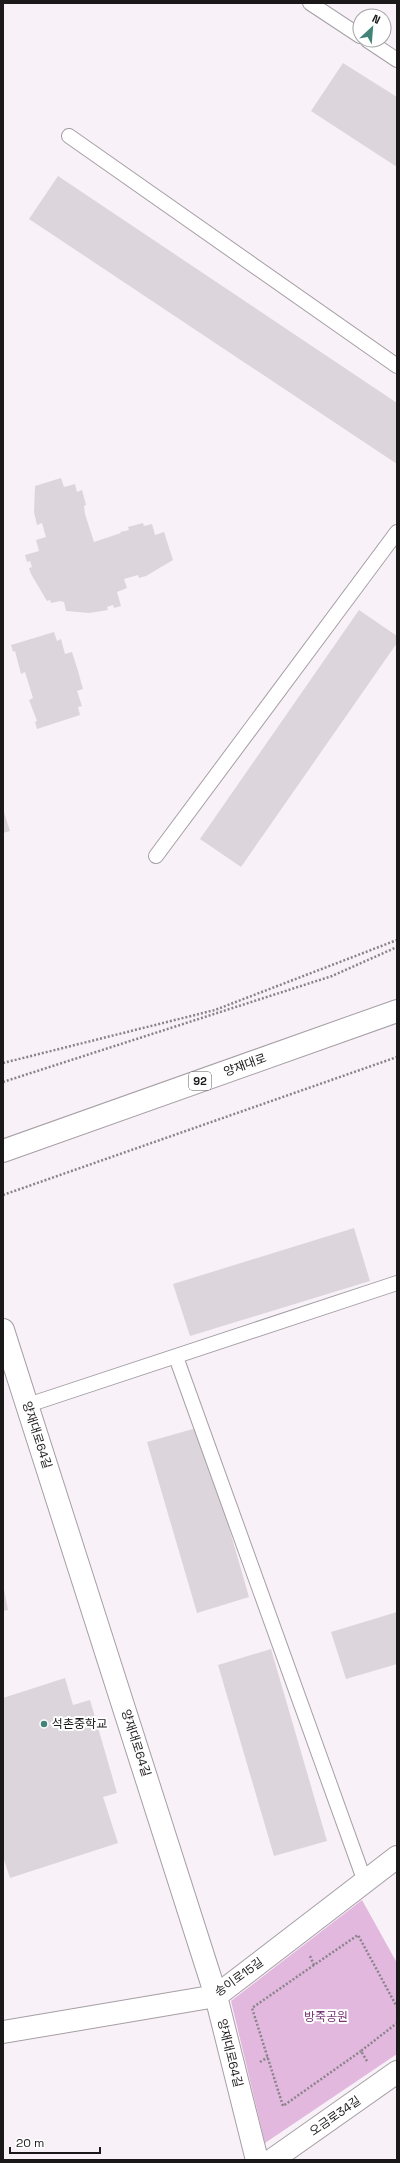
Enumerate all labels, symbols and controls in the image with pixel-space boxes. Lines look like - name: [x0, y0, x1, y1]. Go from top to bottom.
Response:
- north arrow: [352, 8, 392, 48]
- text: N: [370, 11, 383, 27]
- street label: 양재대로: [222, 1050, 268, 1080]
- road number: 92: [189, 1072, 211, 1090]
- street label: 양재대로64길: [19, 1399, 55, 1471]
- street label: 양재대로64길: [118, 1707, 154, 1779]
- place label: 석촌중학교: [52, 1716, 107, 1732]
- marker: 석촌중학교: [39, 1719, 49, 1729]
- street label: 송이로15길: [211, 1954, 267, 2000]
- park label: 방죽공원: [304, 2009, 348, 2025]
- street label: 양재대로64길: [214, 2017, 246, 2089]
- street label: 오금로34길: [306, 2093, 364, 2139]
- scale bar: [10, 2129, 100, 2155]
- text: 20 m: [16, 2135, 44, 2151]

